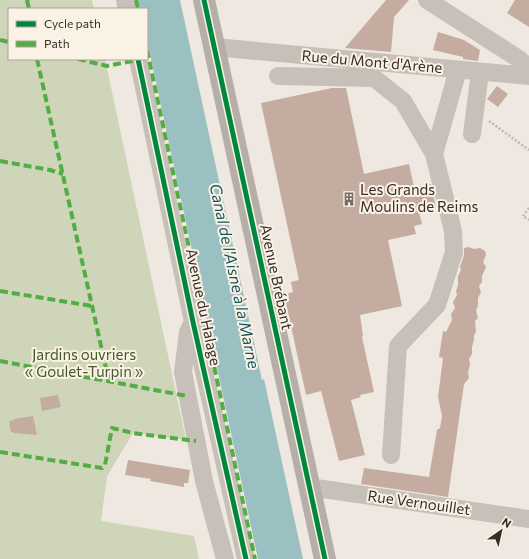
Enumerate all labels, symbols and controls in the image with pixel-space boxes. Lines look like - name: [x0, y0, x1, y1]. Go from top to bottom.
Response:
- legend: [8, 8, 148, 60]
- text: Cycle path: [44, 16, 101, 30]
- text: Path: [44, 36, 70, 50]
- street label: Rue du Mont d'Arène: [301, 46, 443, 76]
- place label: Les Grands Moulins de Reims: [360, 180, 478, 215]
- water label: Canal de l'Aisne à la Marne: [207, 182, 265, 371]
- building icon: Les Grands Moulins de Reims: [341, 191, 357, 207]
- street label: Avenue Brébant: [257, 222, 297, 331]
- street label: Avenue du Halage: [183, 247, 225, 367]
- park label: Jardins ouvriers « Goulet-Turpin »: [25, 345, 144, 380]
- street label: Rue Vernouillet: [367, 486, 472, 518]
- north arrow: [481, 511, 521, 551]
- text: N: [500, 515, 514, 530]

